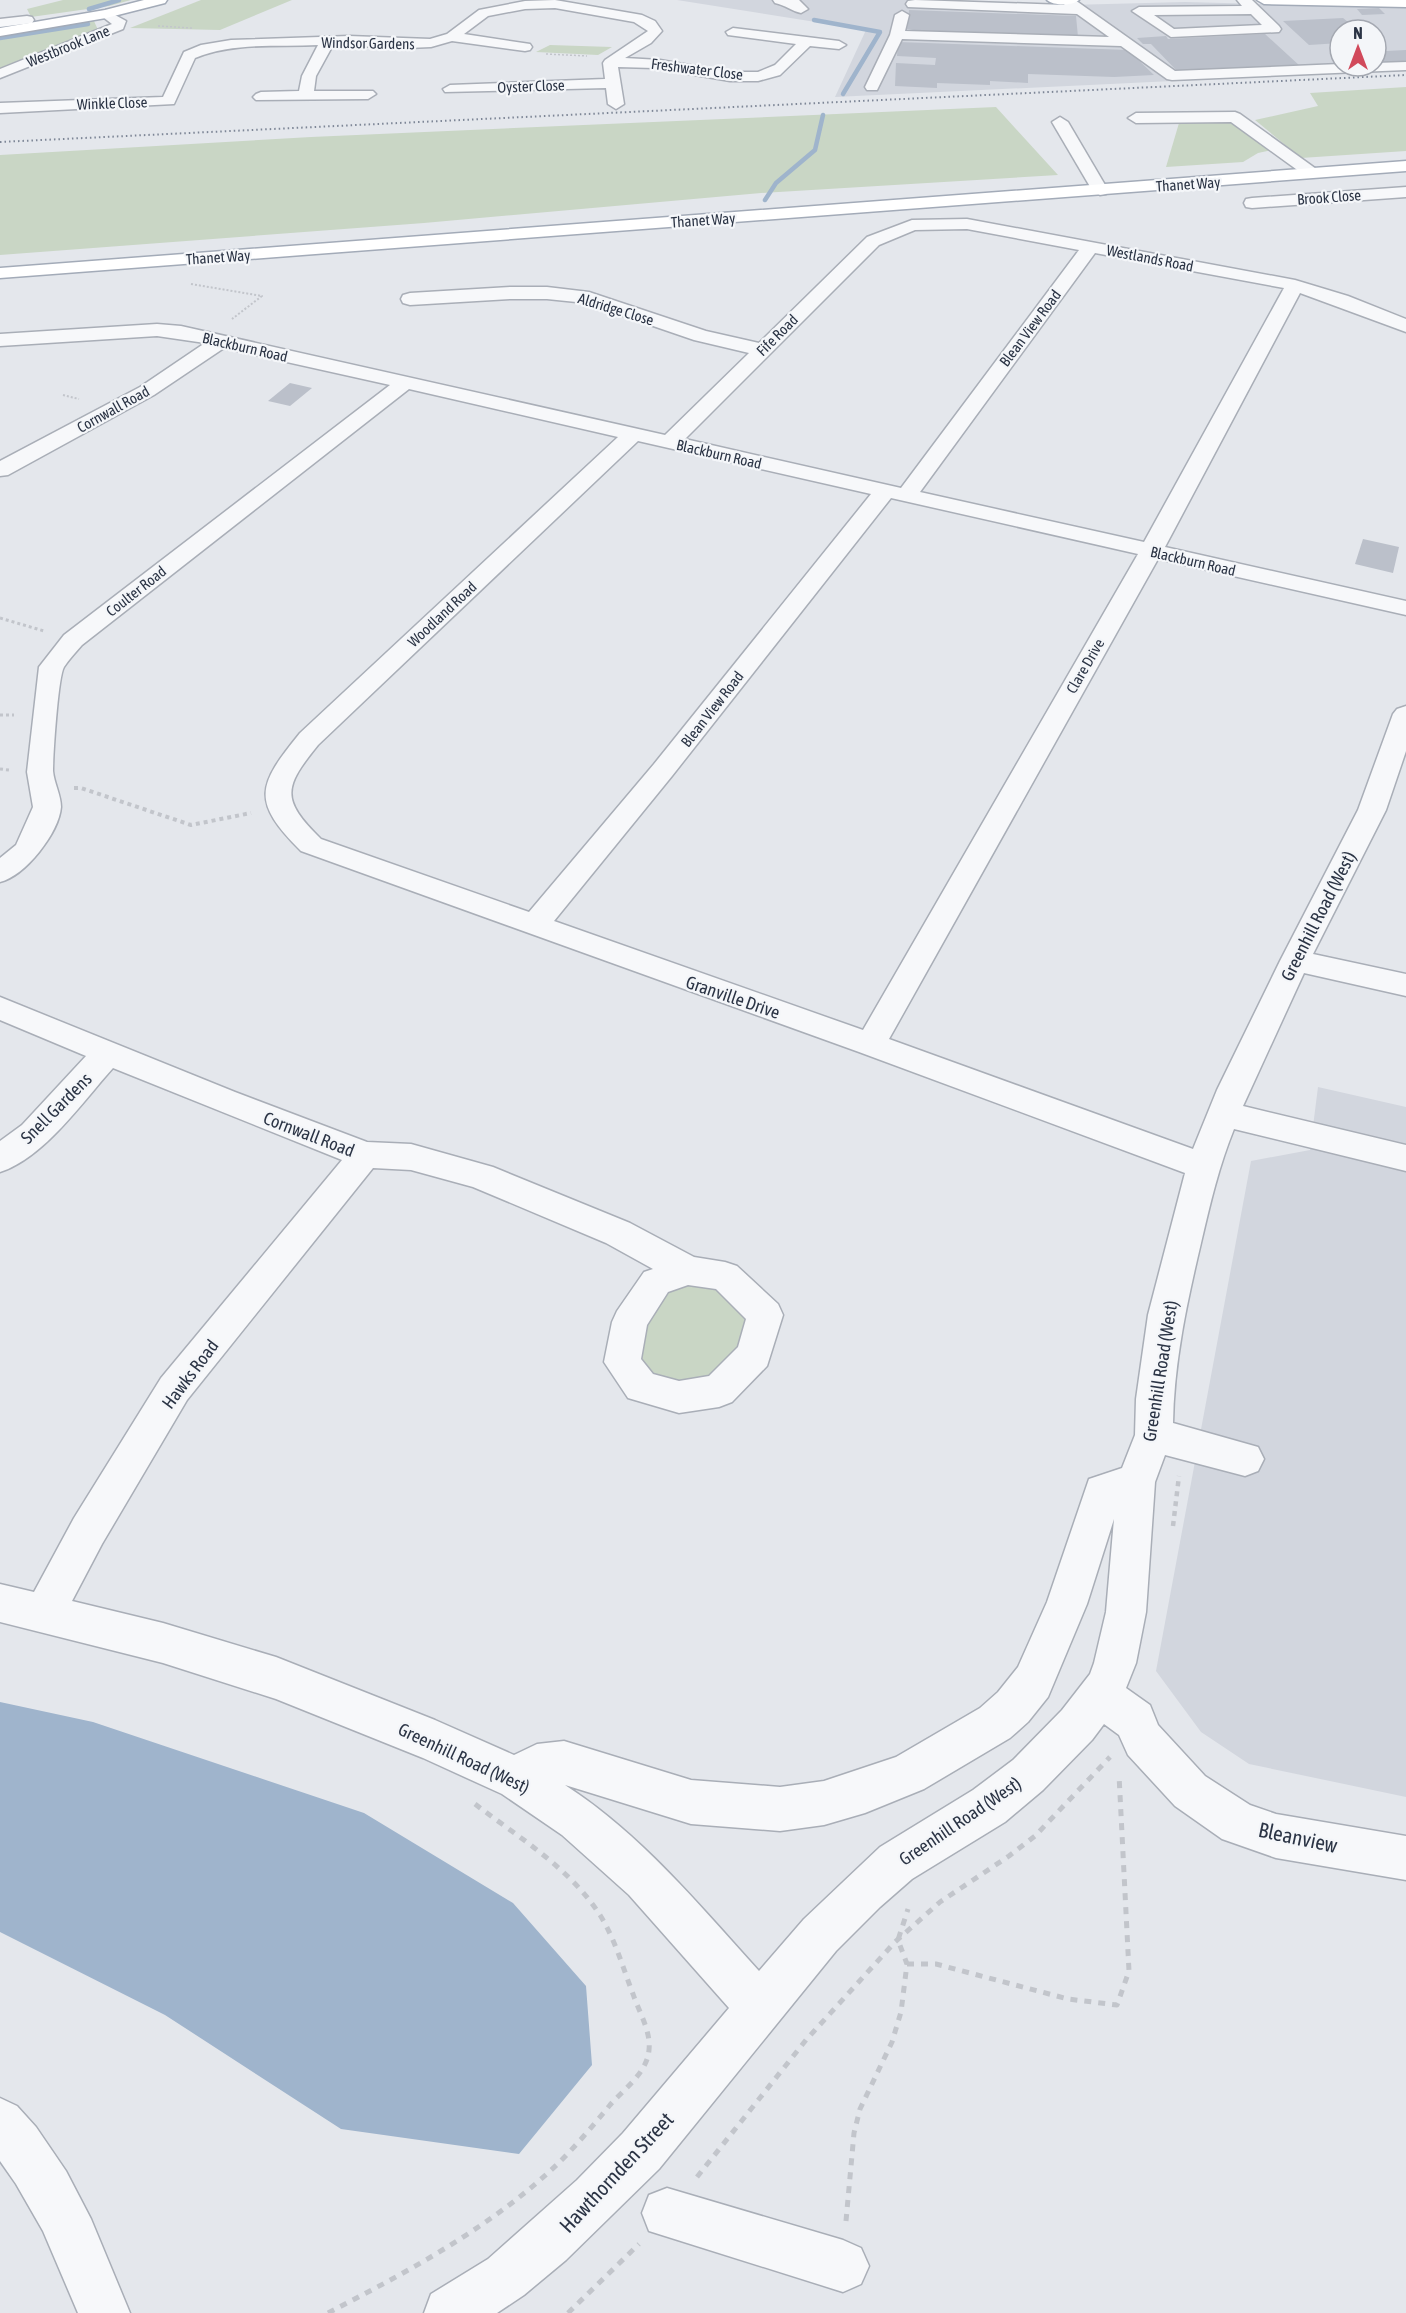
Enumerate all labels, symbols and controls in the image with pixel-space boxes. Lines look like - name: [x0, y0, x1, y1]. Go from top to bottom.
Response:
- north arrow: [1328, 18, 1388, 78]
- street label: Westbrook Lane: [24, 22, 112, 70]
- text: N: [1353, 24, 1363, 42]
- street label: Windsor Gardens: [321, 34, 415, 52]
- street label: Freshwater Close: [650, 55, 744, 83]
- street label: Oyster Close: [497, 76, 565, 96]
- street label: Winkle Close: [76, 93, 148, 113]
- street label: Thanet Way: [1155, 173, 1221, 195]
- street label: Brook Close: [1296, 186, 1362, 208]
- street label: Thanet Way: [670, 209, 736, 231]
- street label: Westlands Road: [1105, 241, 1195, 275]
- street label: Thanet Way: [185, 246, 251, 268]
- street label: Blean View Road: [996, 286, 1064, 370]
- street label: Aldridge Close: [576, 289, 656, 329]
- street label: Fife Road: [753, 311, 801, 359]
- street label: Blackburn Road: [201, 329, 289, 365]
- street label: Cornwall Road: [74, 382, 152, 436]
- street label: Blackburn Road: [675, 436, 763, 472]
- street label: Blackburn Road: [1149, 543, 1237, 579]
- street label: Coulter Road: [103, 562, 169, 620]
- street label: Woodland Road: [404, 578, 480, 650]
- street label: Clare Drive: [1063, 636, 1107, 696]
- street label: Blean View Road: [677, 668, 747, 750]
- street label: Greenhill Road (West): [1276, 848, 1360, 984]
- street label: Granville Drive: [683, 971, 783, 1023]
- street label: Snell Gardens: [16, 1068, 96, 1148]
- street label: Cornwall Road: [260, 1107, 358, 1161]
- street label: Greenhill Road (West): [1138, 1299, 1182, 1443]
- street label: Hawks Road: [157, 1335, 223, 1413]
- street label: Greenhill Road (West): [395, 1718, 533, 1798]
- street label: Greenhill Road (West): [895, 1772, 1025, 1870]
- street label: Bleanview: [1256, 1817, 1340, 1857]
- street label: Hawthornden Street: [554, 2107, 678, 2237]

